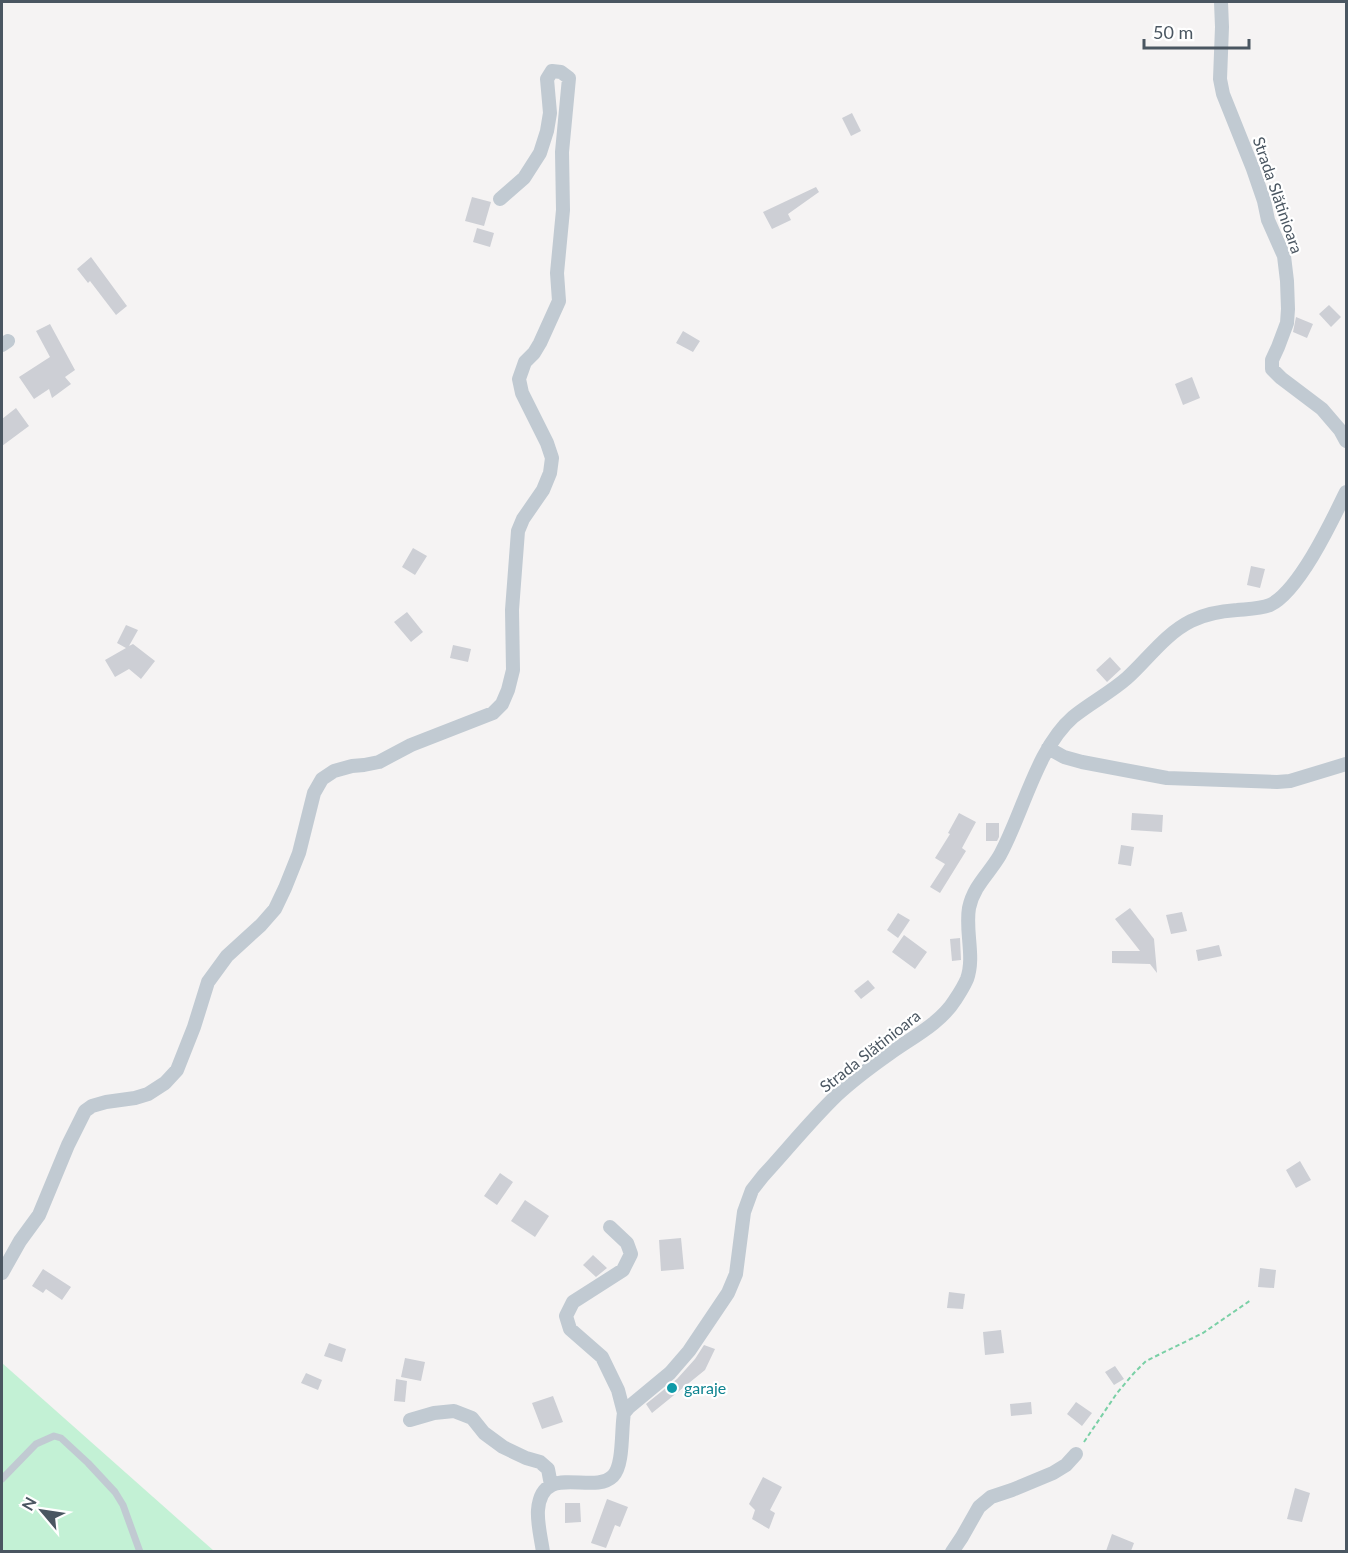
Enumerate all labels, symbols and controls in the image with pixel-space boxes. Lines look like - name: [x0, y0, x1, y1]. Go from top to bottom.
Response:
- scale bar: [1144, 12, 1249, 50]
- text: 50 m: [1153, 21, 1193, 43]
- street label: Strada Slătinioara: [1250, 134, 1307, 256]
- street label: Strada Slătinioara: [816, 1006, 924, 1096]
- place label: garaje: [684, 1378, 726, 1397]
- marker: garaje: [665, 1381, 679, 1395]
- north arrow: [12, 1481, 72, 1541]
- text: N: [17, 1493, 40, 1513]

